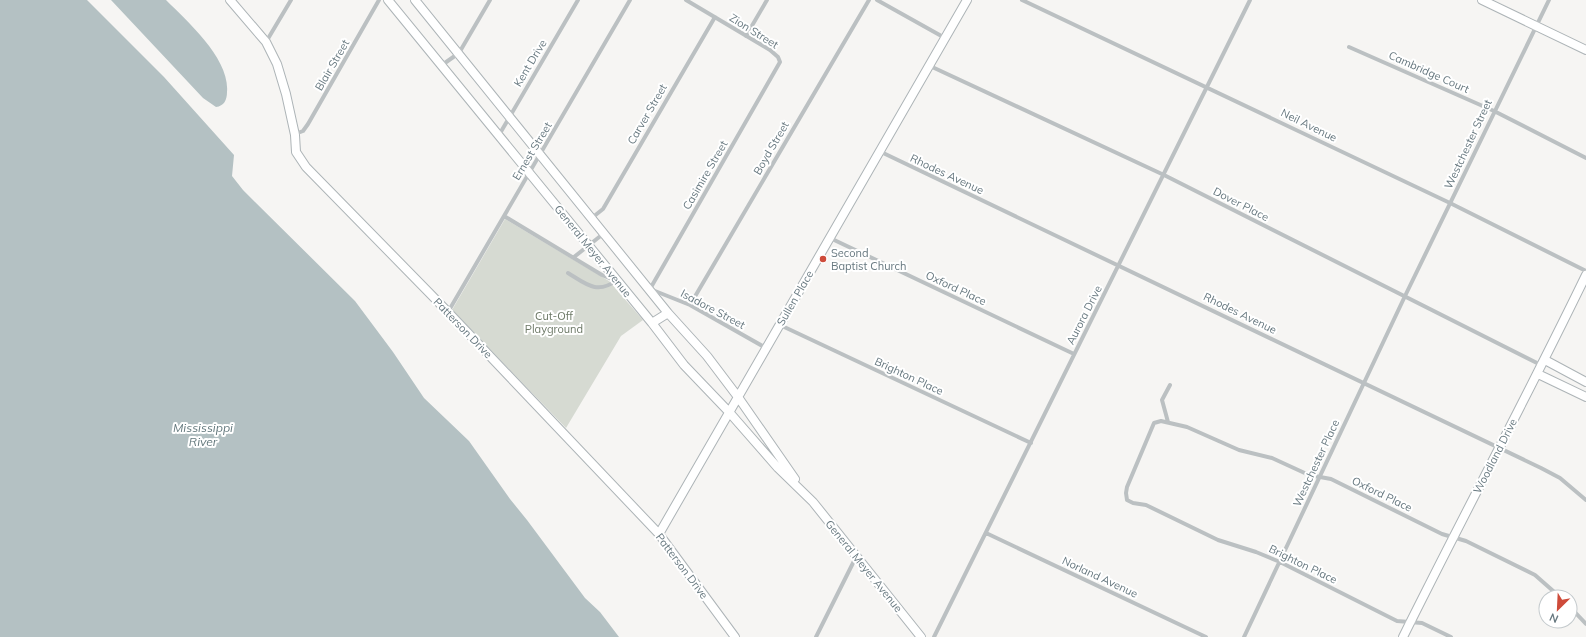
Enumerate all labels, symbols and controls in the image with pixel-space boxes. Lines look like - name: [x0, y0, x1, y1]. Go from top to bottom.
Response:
- street label: Zion Street: [727, 10, 781, 52]
- street label: Blair Street: [312, 37, 352, 93]
- street label: Kent Drive: [510, 37, 550, 89]
- street label: Cambridge Court: [1386, 48, 1472, 96]
- street label: Carver Street: [624, 81, 670, 147]
- street label: Westchester Street: [1441, 97, 1495, 191]
- street label: Neil Avenue: [1279, 105, 1339, 145]
- street label: Ernest Street: [509, 119, 555, 183]
- street label: Boyd Street: [750, 119, 792, 177]
- street label: Casimire Street: [680, 138, 731, 212]
- street label: Rhodes Avenue: [908, 151, 986, 197]
- street label: Dover Place: [1211, 184, 1271, 224]
- street label: General Meyer Avenue: [551, 202, 635, 300]
- place label: Second Baptist Church: [831, 246, 906, 273]
- marker: Second Baptist Church: [818, 254, 828, 264]
- street label: Sullen Place: [774, 268, 816, 328]
- street label: Oxford Place: [923, 268, 989, 308]
- street label: Aurora Drive: [1063, 283, 1105, 347]
- street label: Isadore Street: [678, 286, 748, 332]
- street label: Rhodes Avenue: [1201, 289, 1279, 337]
- street label: Patterson Drive: [431, 295, 495, 361]
- park label: Cut-Off Playground: [525, 309, 583, 336]
- street label: Brighton Place: [872, 354, 946, 398]
- street label: Woodland Drive: [1470, 416, 1520, 496]
- street label: Westchester Place: [1290, 417, 1342, 509]
- water label: Mississippi River: [173, 420, 233, 449]
- street label: Oxford Place: [1350, 473, 1414, 515]
- street label: General Meyer Avenue: [822, 517, 906, 615]
- street label: Patterson Drive: [653, 530, 711, 602]
- street label: Brighton Place: [1267, 541, 1339, 587]
- street label: Norland Avenue: [1060, 553, 1140, 601]
- north arrow: [1538, 589, 1578, 629]
- text: N: [1547, 610, 1561, 626]

